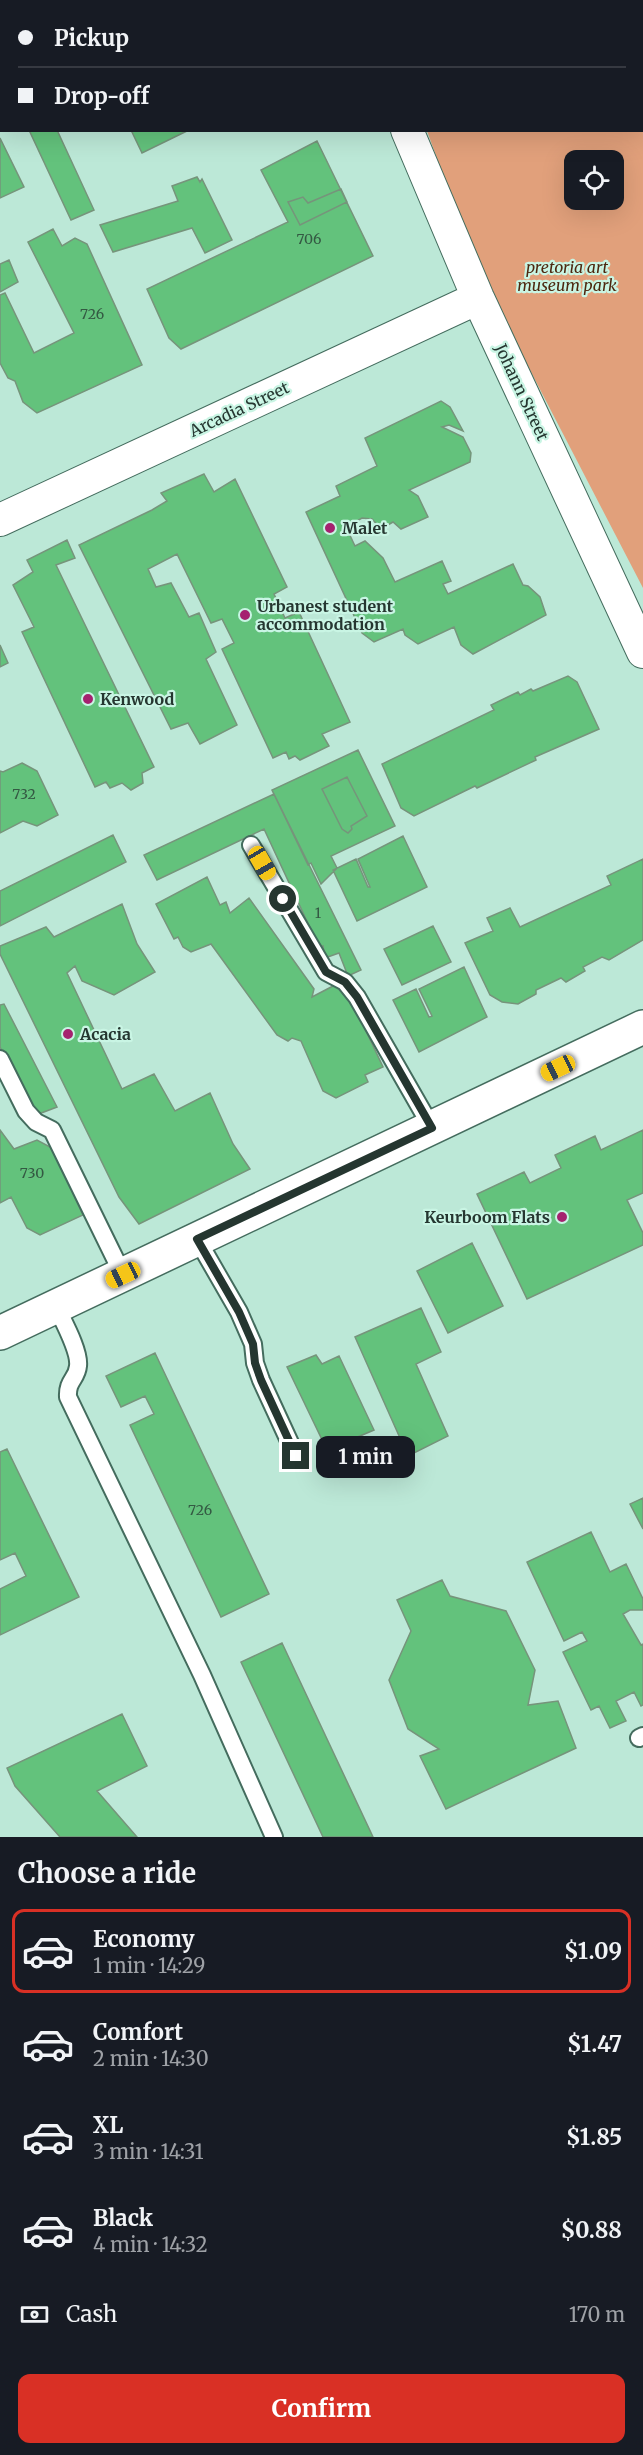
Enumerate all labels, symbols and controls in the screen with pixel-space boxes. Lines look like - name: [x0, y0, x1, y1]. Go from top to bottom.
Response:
- text: Pickup: [54, 24, 129, 52]
- text: Drop-off: [54, 82, 149, 110]
- map controls: [564, 150, 624, 210]
- button: locate: [564, 150, 624, 210]
- house number: 706: [296, 230, 322, 248]
- park label: pretoria art museum park: [517, 257, 617, 295]
- house number: 726: [80, 305, 104, 323]
- street label: Johann Street: [490, 340, 553, 444]
- street label: Arcadia Street: [185, 377, 293, 441]
- place label: Malet: [342, 518, 388, 538]
- marker: Malet: [323, 521, 337, 535]
- place label: Urbanest student accommodation: [257, 596, 394, 634]
- marker: Urbanest student accommodation: [238, 608, 252, 622]
- place label: Kenwood: [100, 689, 174, 709]
- marker: Kenwood: [81, 692, 95, 706]
- house number: 732: [12, 785, 36, 803]
- car: [245, 843, 279, 883]
- route start: [269, 885, 296, 912]
- house number: 1: [315, 904, 321, 922]
- place label: Acacia: [79, 1024, 131, 1044]
- marker: Acacia: [61, 1027, 75, 1041]
- car: [538, 1052, 578, 1084]
- house number: 730: [20, 1164, 44, 1182]
- place label: Keurboom Flats: [424, 1207, 550, 1227]
- marker: Keurboom Flats: [555, 1210, 569, 1224]
- car: [103, 1259, 143, 1291]
- callout: 1 min: [317, 1435, 416, 1477]
- route end: [282, 1442, 309, 1469]
- text: 1 min: [338, 1444, 393, 1469]
- house number: 726: [188, 1501, 212, 1519]
- text: Choose a ride: [18, 1856, 196, 1890]
- icon: car: [21, 1924, 75, 1978]
- text: Economy: [93, 1925, 194, 1953]
- text: $1.09: [564, 1937, 622, 1965]
- text: 1 min · 14:29: [93, 1953, 205, 1978]
- icon: car: [21, 2017, 75, 2071]
- text: Comfort: [93, 2018, 183, 2046]
- text: $1.47: [567, 2030, 622, 2058]
- text: 2 min · 14:30: [93, 2046, 209, 2071]
- icon: car: [21, 2110, 75, 2164]
- text: XL: [93, 2111, 123, 2139]
- text: $1.85: [566, 2123, 622, 2151]
- text: 3 min · 14:31: [93, 2139, 204, 2164]
- icon: car: [21, 2203, 75, 2257]
- text: Black: [93, 2204, 153, 2232]
- text: $0.88: [561, 2216, 622, 2244]
- text: 4 min · 14:32: [93, 2232, 208, 2257]
- icon: cash: [18, 2298, 51, 2331]
- text: Cash: [66, 2300, 117, 2328]
- text: 170 m: [569, 2302, 625, 2327]
- button: Confirm: [18, 2374, 625, 2443]

